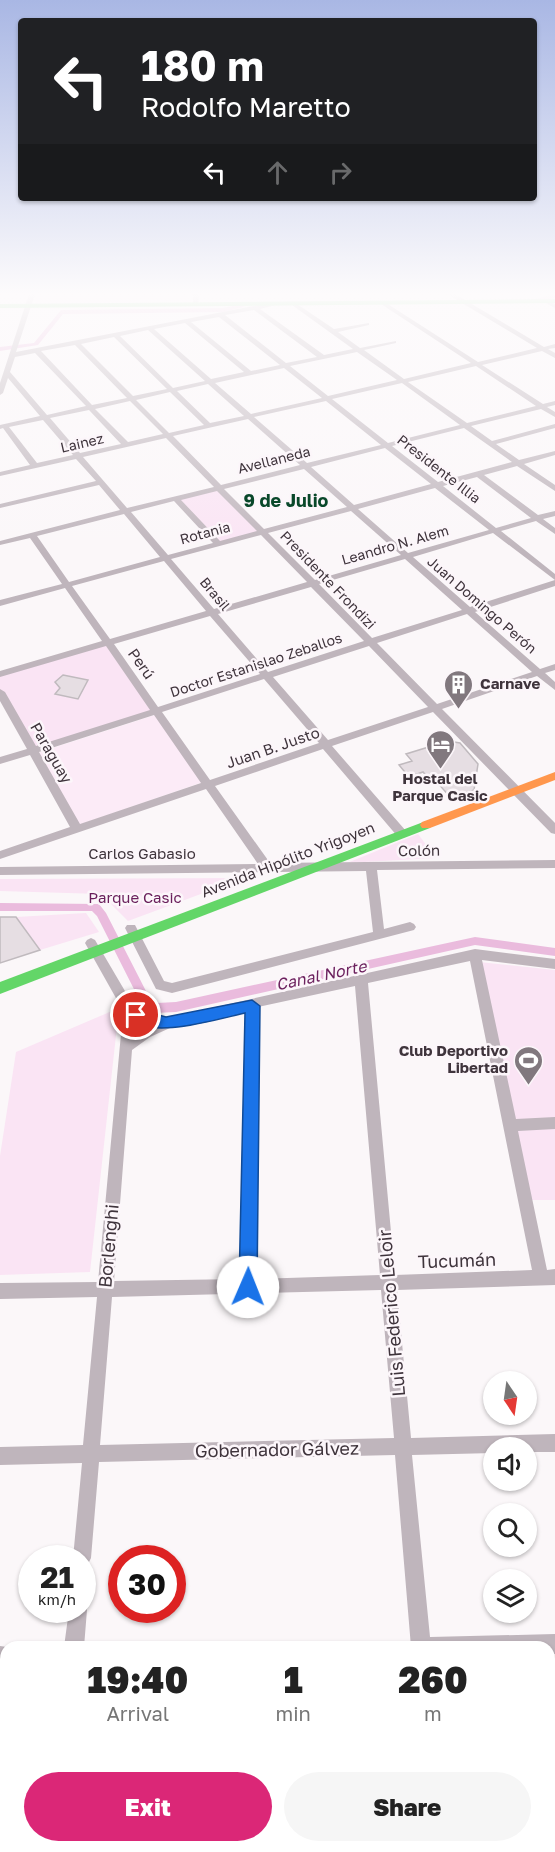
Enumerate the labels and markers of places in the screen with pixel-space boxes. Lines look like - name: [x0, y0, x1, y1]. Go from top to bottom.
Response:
- building icon: Carnave: [443, 668, 475, 710]
- place label: Carnave: [480, 674, 540, 692]
- hotel icon: Hostal del Parque Casic: [424, 728, 456, 770]
- place label: Hostal del Parque Casic: [392, 769, 488, 804]
- pin: [110, 989, 161, 1040]
- place label: Club Deportivo Libertad: [399, 1041, 508, 1076]
- sports icon: Club Deportivo Libertad: [513, 1044, 545, 1086]

